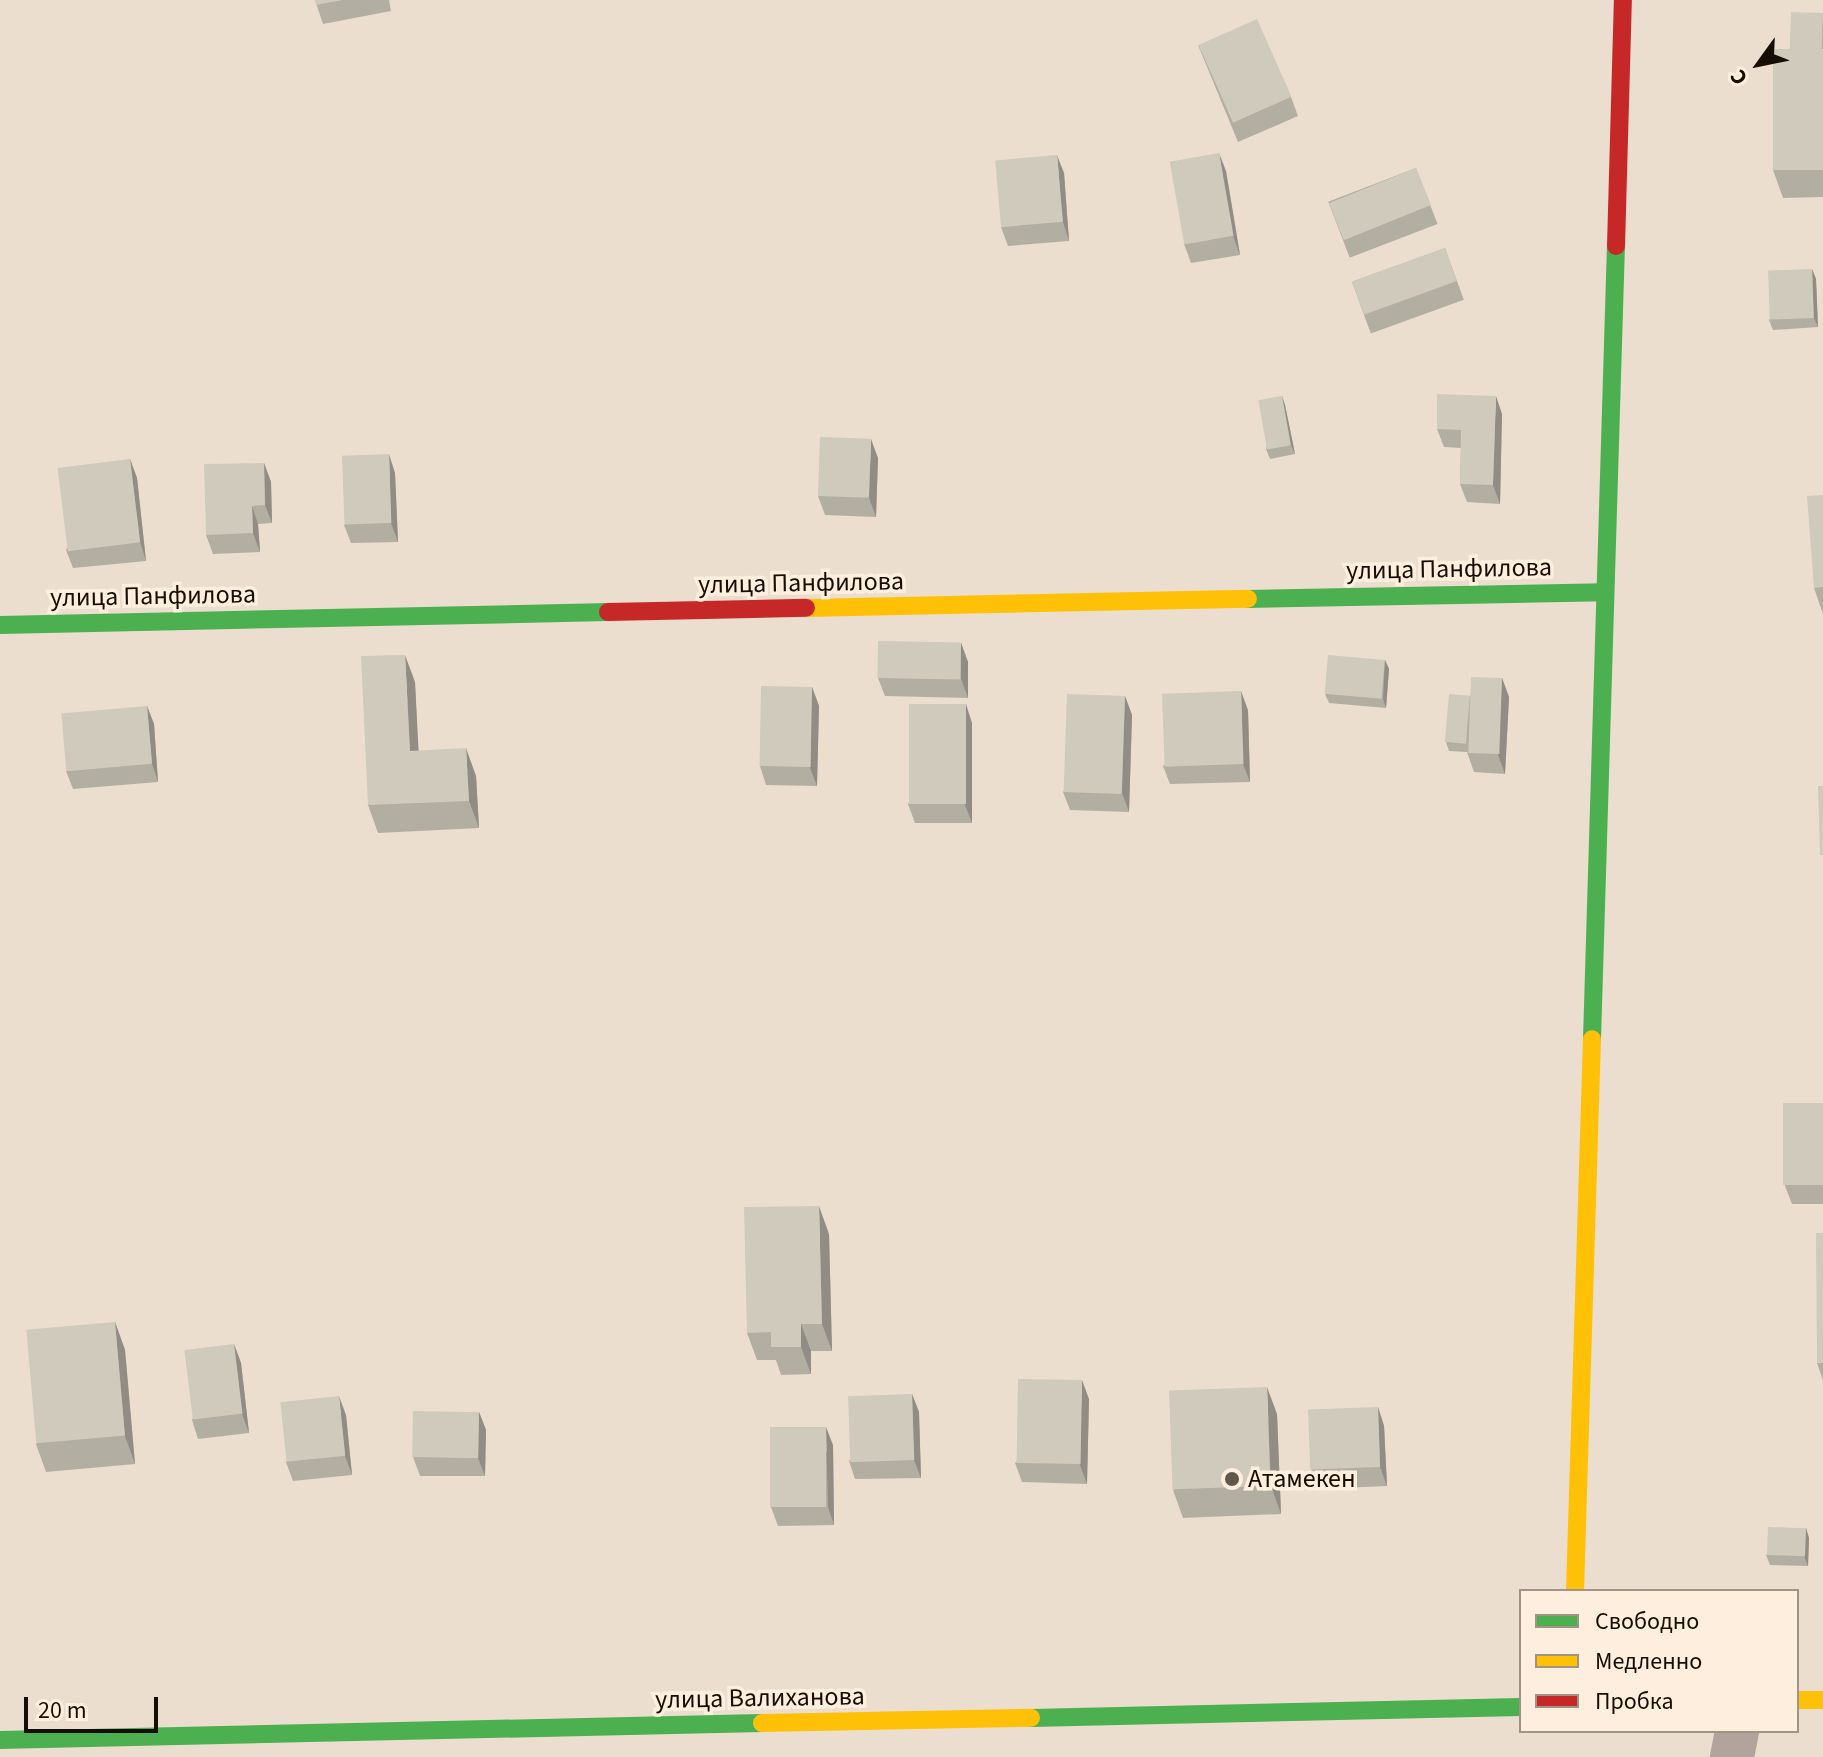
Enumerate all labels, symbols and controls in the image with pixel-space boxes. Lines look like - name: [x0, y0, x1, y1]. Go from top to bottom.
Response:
- north arrow: [1719, 24, 1799, 104]
- text: С: [1722, 63, 1756, 91]
- street label: улица Панфилова: [1346, 552, 1552, 586]
- street label: улица Панфилова: [698, 566, 904, 600]
- street label: улица Панфилова: [50, 579, 256, 613]
- place label: Атамекен: [1248, 1463, 1356, 1495]
- marker: Атамекен: [1223, 1470, 1241, 1488]
- legend: [1519, 1589, 1799, 1733]
- text: Свободно: [1595, 1604, 1699, 1639]
- text: Медленно: [1595, 1644, 1702, 1679]
- scale bar: [28, 1681, 162, 1731]
- street label: улица Валиханова: [655, 1681, 865, 1715]
- text: Пробка: [1595, 1684, 1674, 1719]
- text: 20 m: [38, 1693, 87, 1728]

